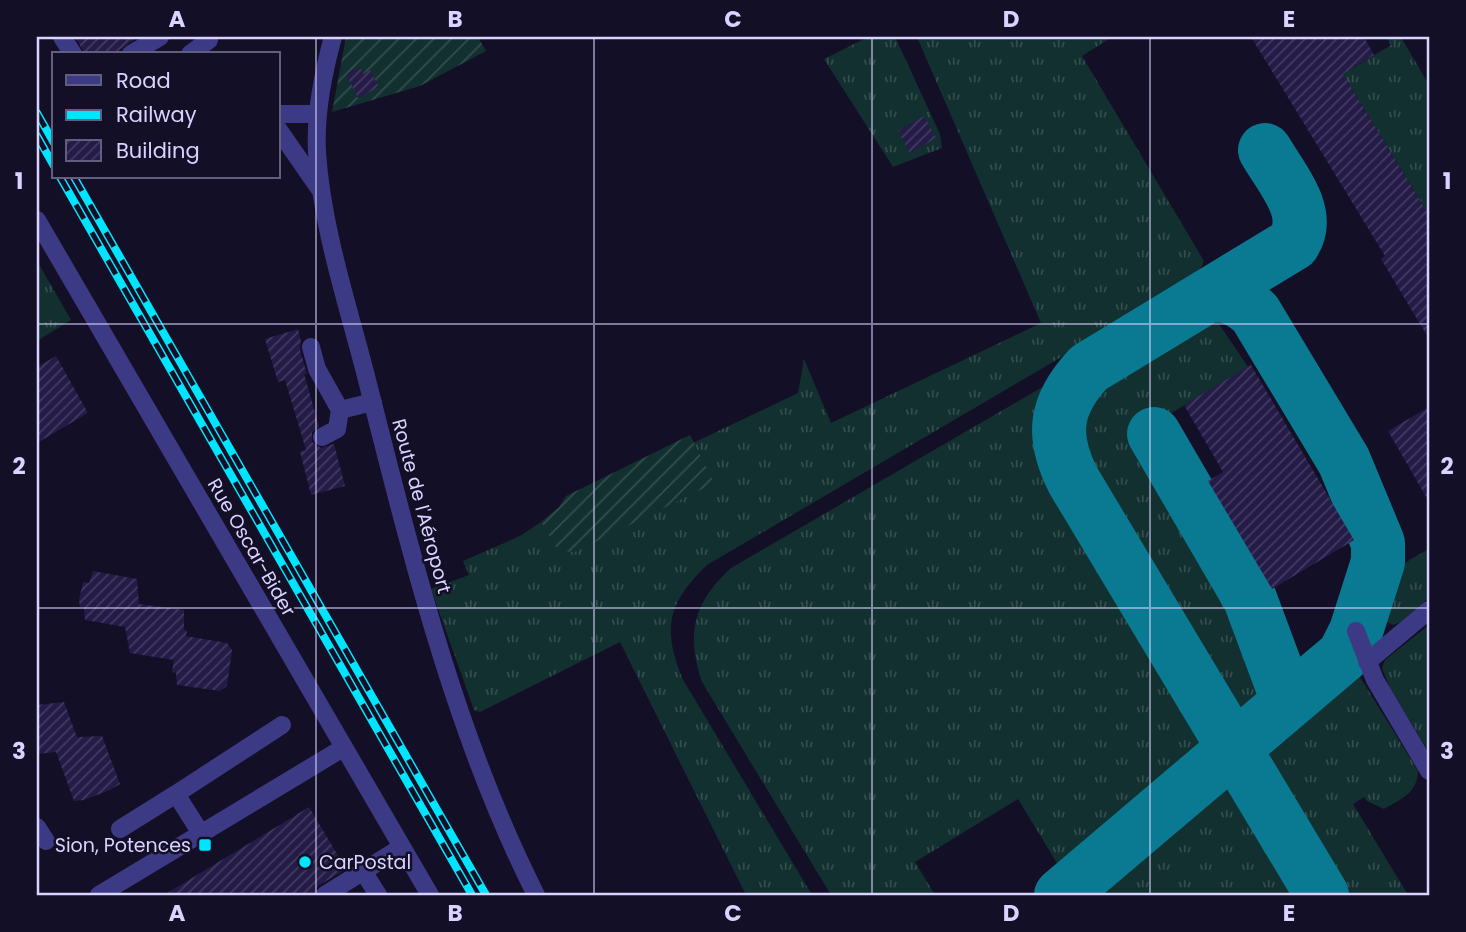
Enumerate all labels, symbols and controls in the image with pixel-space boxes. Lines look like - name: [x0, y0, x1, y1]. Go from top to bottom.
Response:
- text: A: [169, 3, 186, 35]
- text: B: [447, 3, 463, 35]
- text: C: [724, 3, 742, 35]
- text: D: [1003, 3, 1019, 35]
- text: E: [1283, 3, 1295, 35]
- legend: [52, 52, 280, 178]
- text: Road: [116, 66, 171, 95]
- text: Railway: [116, 100, 197, 129]
- text: Building: [116, 136, 200, 165]
- text: 1: [15, 165, 23, 197]
- text: 1: [1443, 165, 1451, 197]
- street label: Route de l'Aéroport: [385, 416, 458, 597]
- text: 2: [12, 450, 26, 482]
- text: 2: [1440, 450, 1454, 482]
- street label: Rue Oscar-Bider: [201, 473, 302, 621]
- text: 3: [12, 735, 26, 767]
- text: 3: [1440, 735, 1454, 767]
- place label: Sion, Potences: [55, 832, 191, 859]
- marker: Sion, Potences: [197, 837, 213, 853]
- place label: CarPostal: [319, 849, 411, 876]
- marker: CarPostal: [297, 854, 313, 870]
- text: A: [169, 897, 186, 929]
- text: B: [447, 897, 463, 929]
- text: C: [724, 897, 742, 929]
- text: D: [1003, 897, 1019, 929]
- text: E: [1283, 897, 1295, 929]

